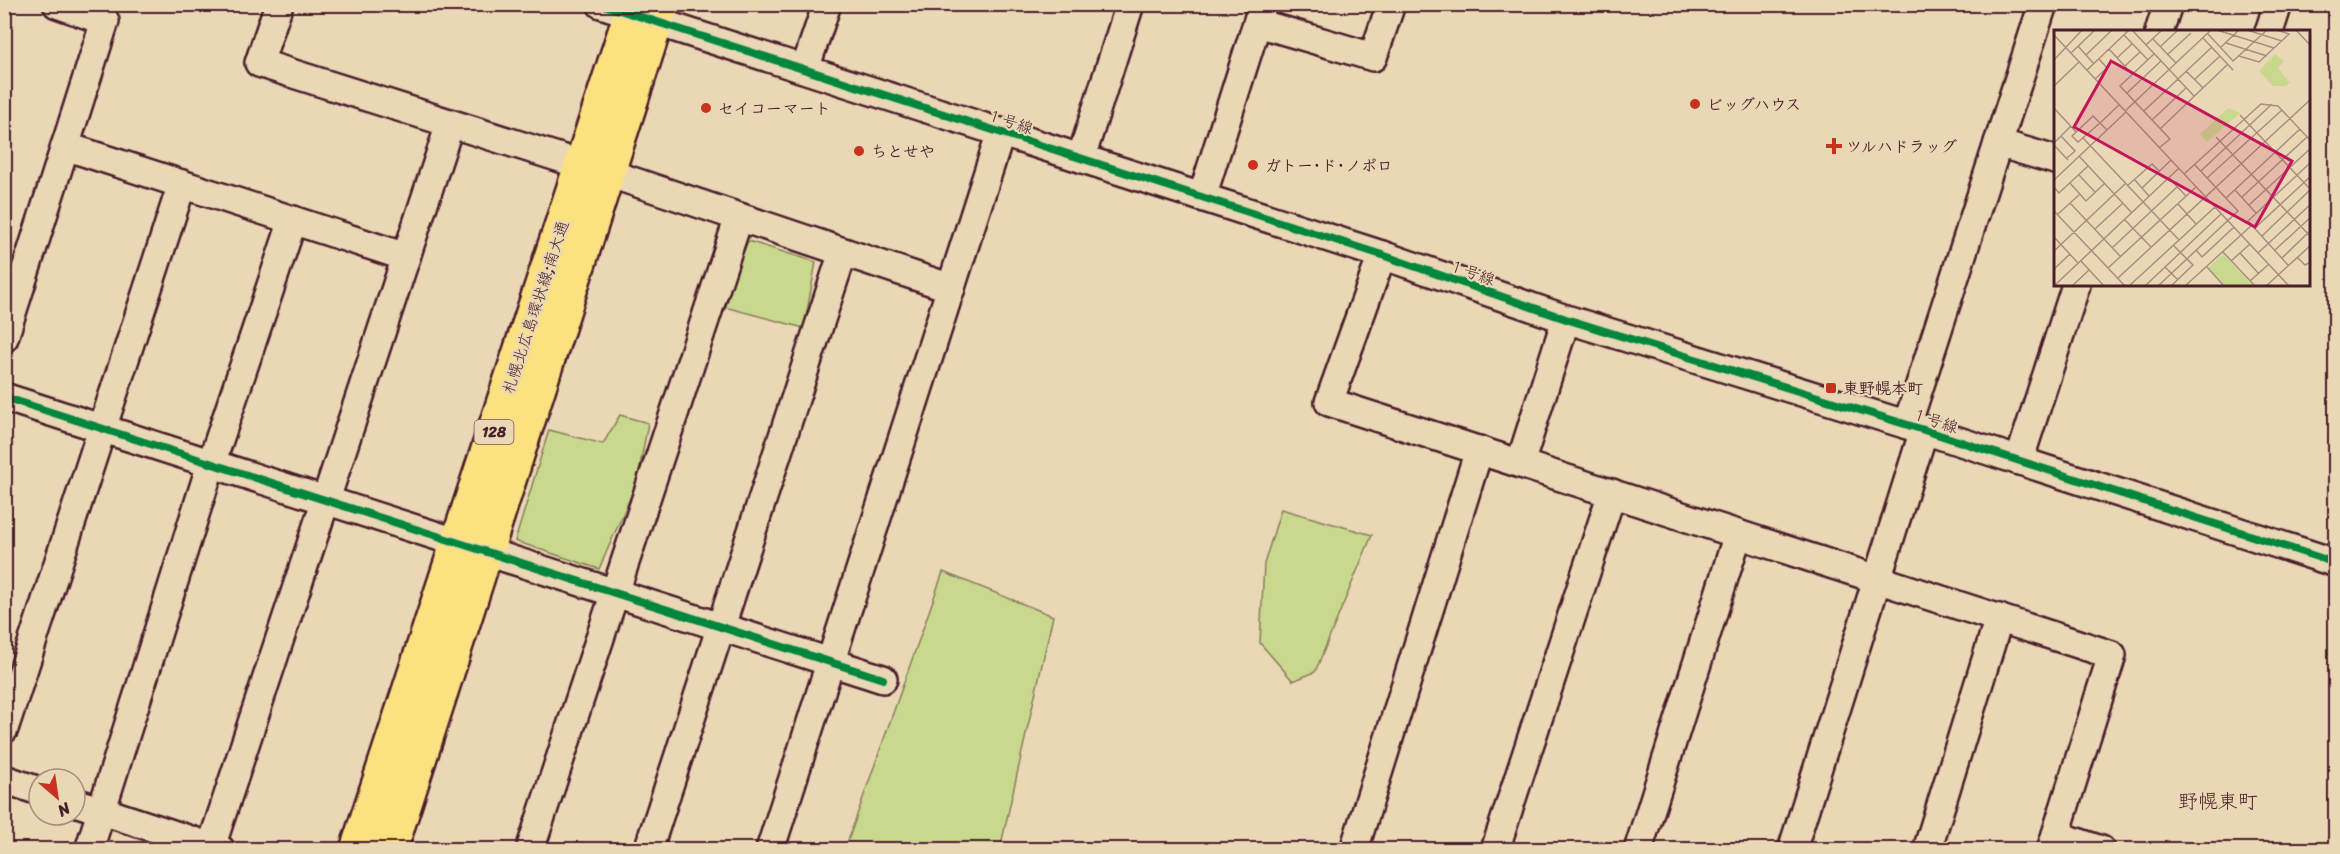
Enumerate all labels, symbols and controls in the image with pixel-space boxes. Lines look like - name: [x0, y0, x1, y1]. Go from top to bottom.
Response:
- inset map: [2054, 30, 2310, 286]
- place label: ビッグハウス: [1707, 90, 1801, 119]
- place label: セイコーマート: [718, 94, 831, 123]
- marker: ビッグハウス: [1688, 97, 1702, 111]
- street label: １号線: [983, 100, 1037, 143]
- marker: セイコーマート: [699, 101, 713, 115]
- place label: ツルハドラッグ: [1846, 132, 1957, 161]
- place label: ちとせや: [871, 137, 935, 166]
- marker: ツルハドラッグ: [1827, 139, 1841, 153]
- marker: ちとせや: [852, 144, 866, 158]
- place label: ガトー･ド･ノポロ: [1265, 151, 1393, 180]
- marker: ガトー･ド･ノポロ: [1246, 158, 1260, 172]
- street label: 札幌北広島環状線;南大通: [494, 217, 577, 398]
- street label: １号線: [1444, 251, 1499, 294]
- place label: 東野幌本町: [1843, 374, 1923, 403]
- marker: 東野幌本町: [1824, 381, 1838, 395]
- street label: １号線: [1908, 399, 1962, 442]
- road number: 128: [474, 420, 514, 444]
- north arrow: [27, 767, 87, 827]
- district label: 野幌東町: [2178, 784, 2258, 819]
- text: N: [51, 794, 77, 825]

